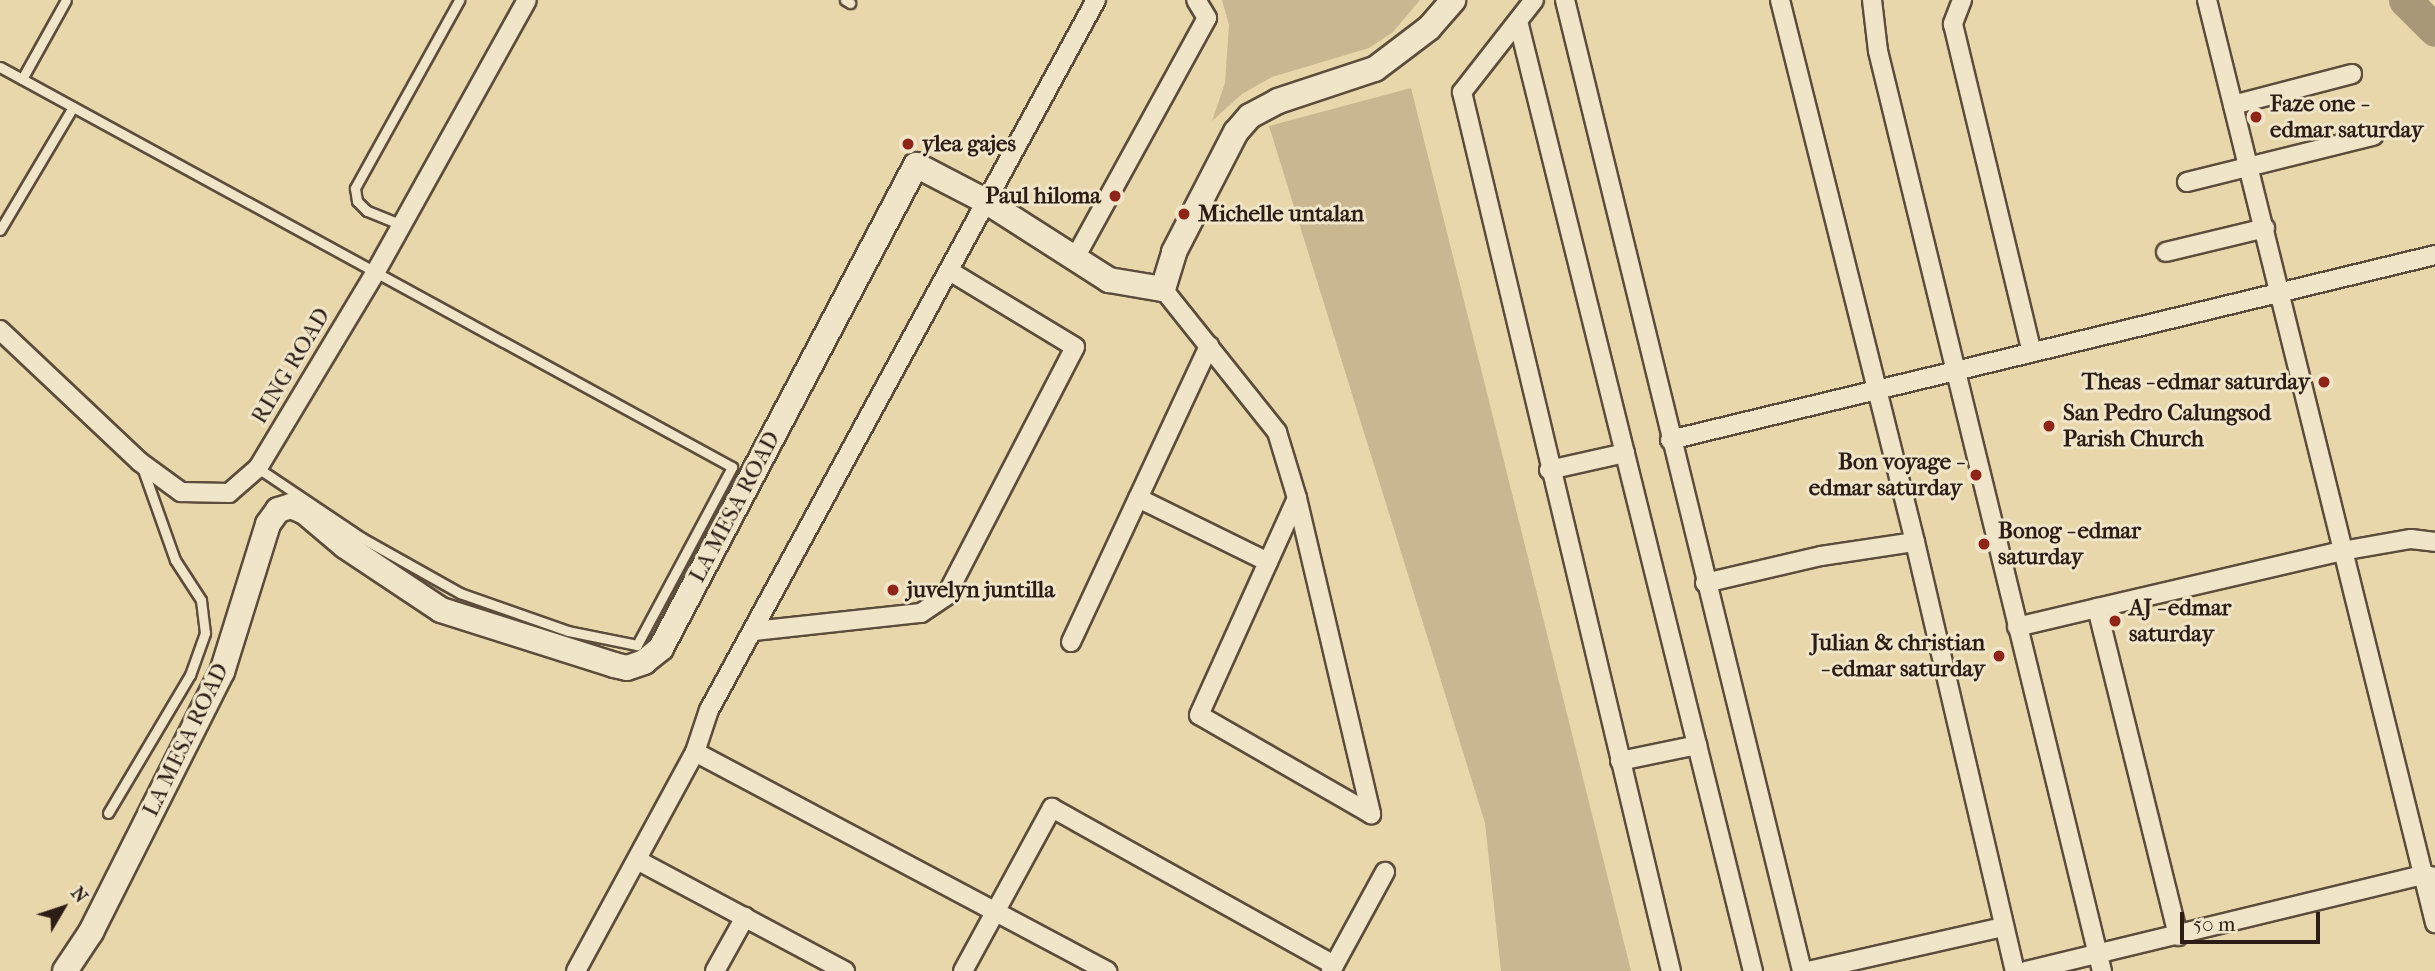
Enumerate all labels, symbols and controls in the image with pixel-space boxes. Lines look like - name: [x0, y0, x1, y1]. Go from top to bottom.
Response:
- place label: Faze one - edmar saturday: [2270, 90, 2423, 144]
- marker: Faze one - edmar saturday: [2248, 109, 2264, 125]
- place label: ylea gajes: [922, 130, 1016, 158]
- marker: ylea gajes: [900, 136, 916, 152]
- place label: Paul hiloma: [985, 182, 1101, 210]
- marker: Paul hiloma: [1107, 188, 1123, 204]
- place label: Michelle untalan: [1198, 200, 1364, 228]
- marker: Michelle untalan: [1176, 206, 1192, 222]
- street label: RING ROAD: [246, 303, 336, 429]
- place label: Theas - edmar saturday: [2082, 368, 2310, 396]
- marker: Theas - edmar saturday: [2316, 374, 2332, 390]
- place label: San Pedro Calungsod Parish Church: [2063, 399, 2271, 453]
- marker: San Pedro Calungsod Parish Church: [2041, 418, 2057, 434]
- street label: LA MESA ROAD: [684, 427, 786, 587]
- place label: Bon voyage - edmar saturday: [1809, 448, 1962, 502]
- marker: Bon voyage - edmar saturday: [1968, 467, 1984, 483]
- place label: Bonog - edmar saturday: [1998, 517, 2141, 571]
- marker: Bonog - edmar saturday: [1976, 536, 1992, 552]
- place label: juvelyn juntilla: [907, 576, 1055, 604]
- marker: juvelyn juntilla: [885, 582, 901, 598]
- place label: AJ - edmar saturday: [2129, 594, 2231, 648]
- marker: AJ - edmar saturday: [2107, 613, 2123, 629]
- place label: Julian & christian - edmar saturday: [1811, 629, 1985, 683]
- marker: Julian & christian - edmar saturday: [1991, 648, 2007, 664]
- street label: LA MESA ROAD: [137, 659, 235, 821]
- north arrow: [28, 873, 98, 943]
- text: N: [66, 882, 92, 907]
- scale bar: [2183, 898, 2323, 942]
- text: 50 m: [2193, 912, 2236, 936]

